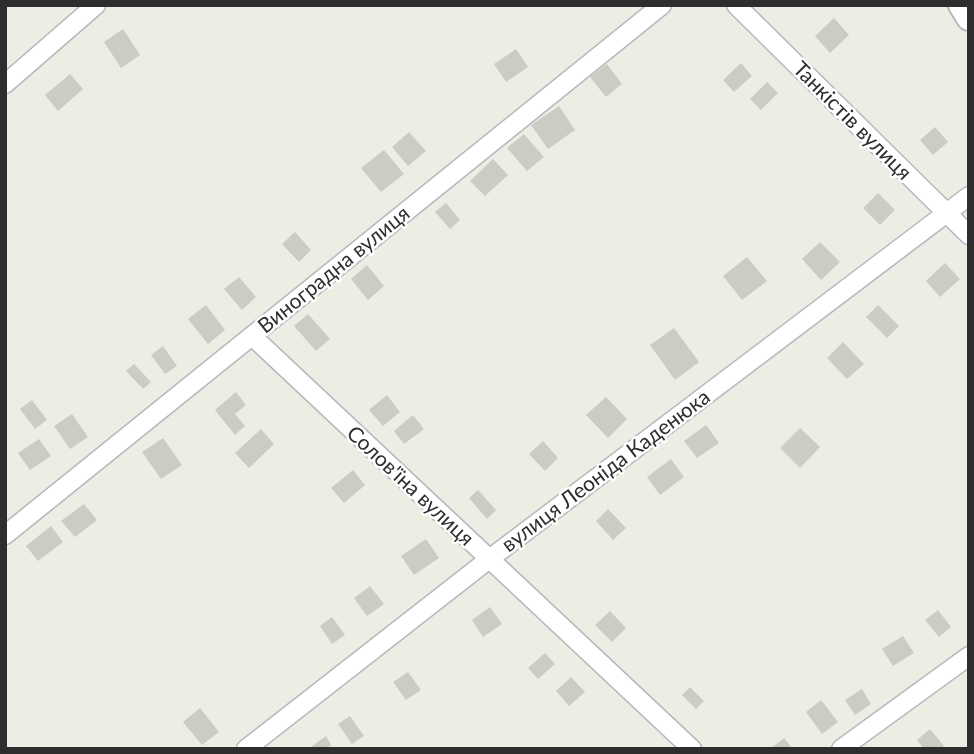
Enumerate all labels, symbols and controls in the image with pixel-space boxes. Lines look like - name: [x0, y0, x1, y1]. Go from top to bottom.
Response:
- street label: Танкістів вулиця: [788, 57, 916, 185]
- street label: Виноградна вулиця: [253, 201, 415, 339]
- street label: вулиця Леоніда Каденюка: [497, 384, 715, 558]
- street label: Солов'їна вулиця: [341, 421, 479, 551]

